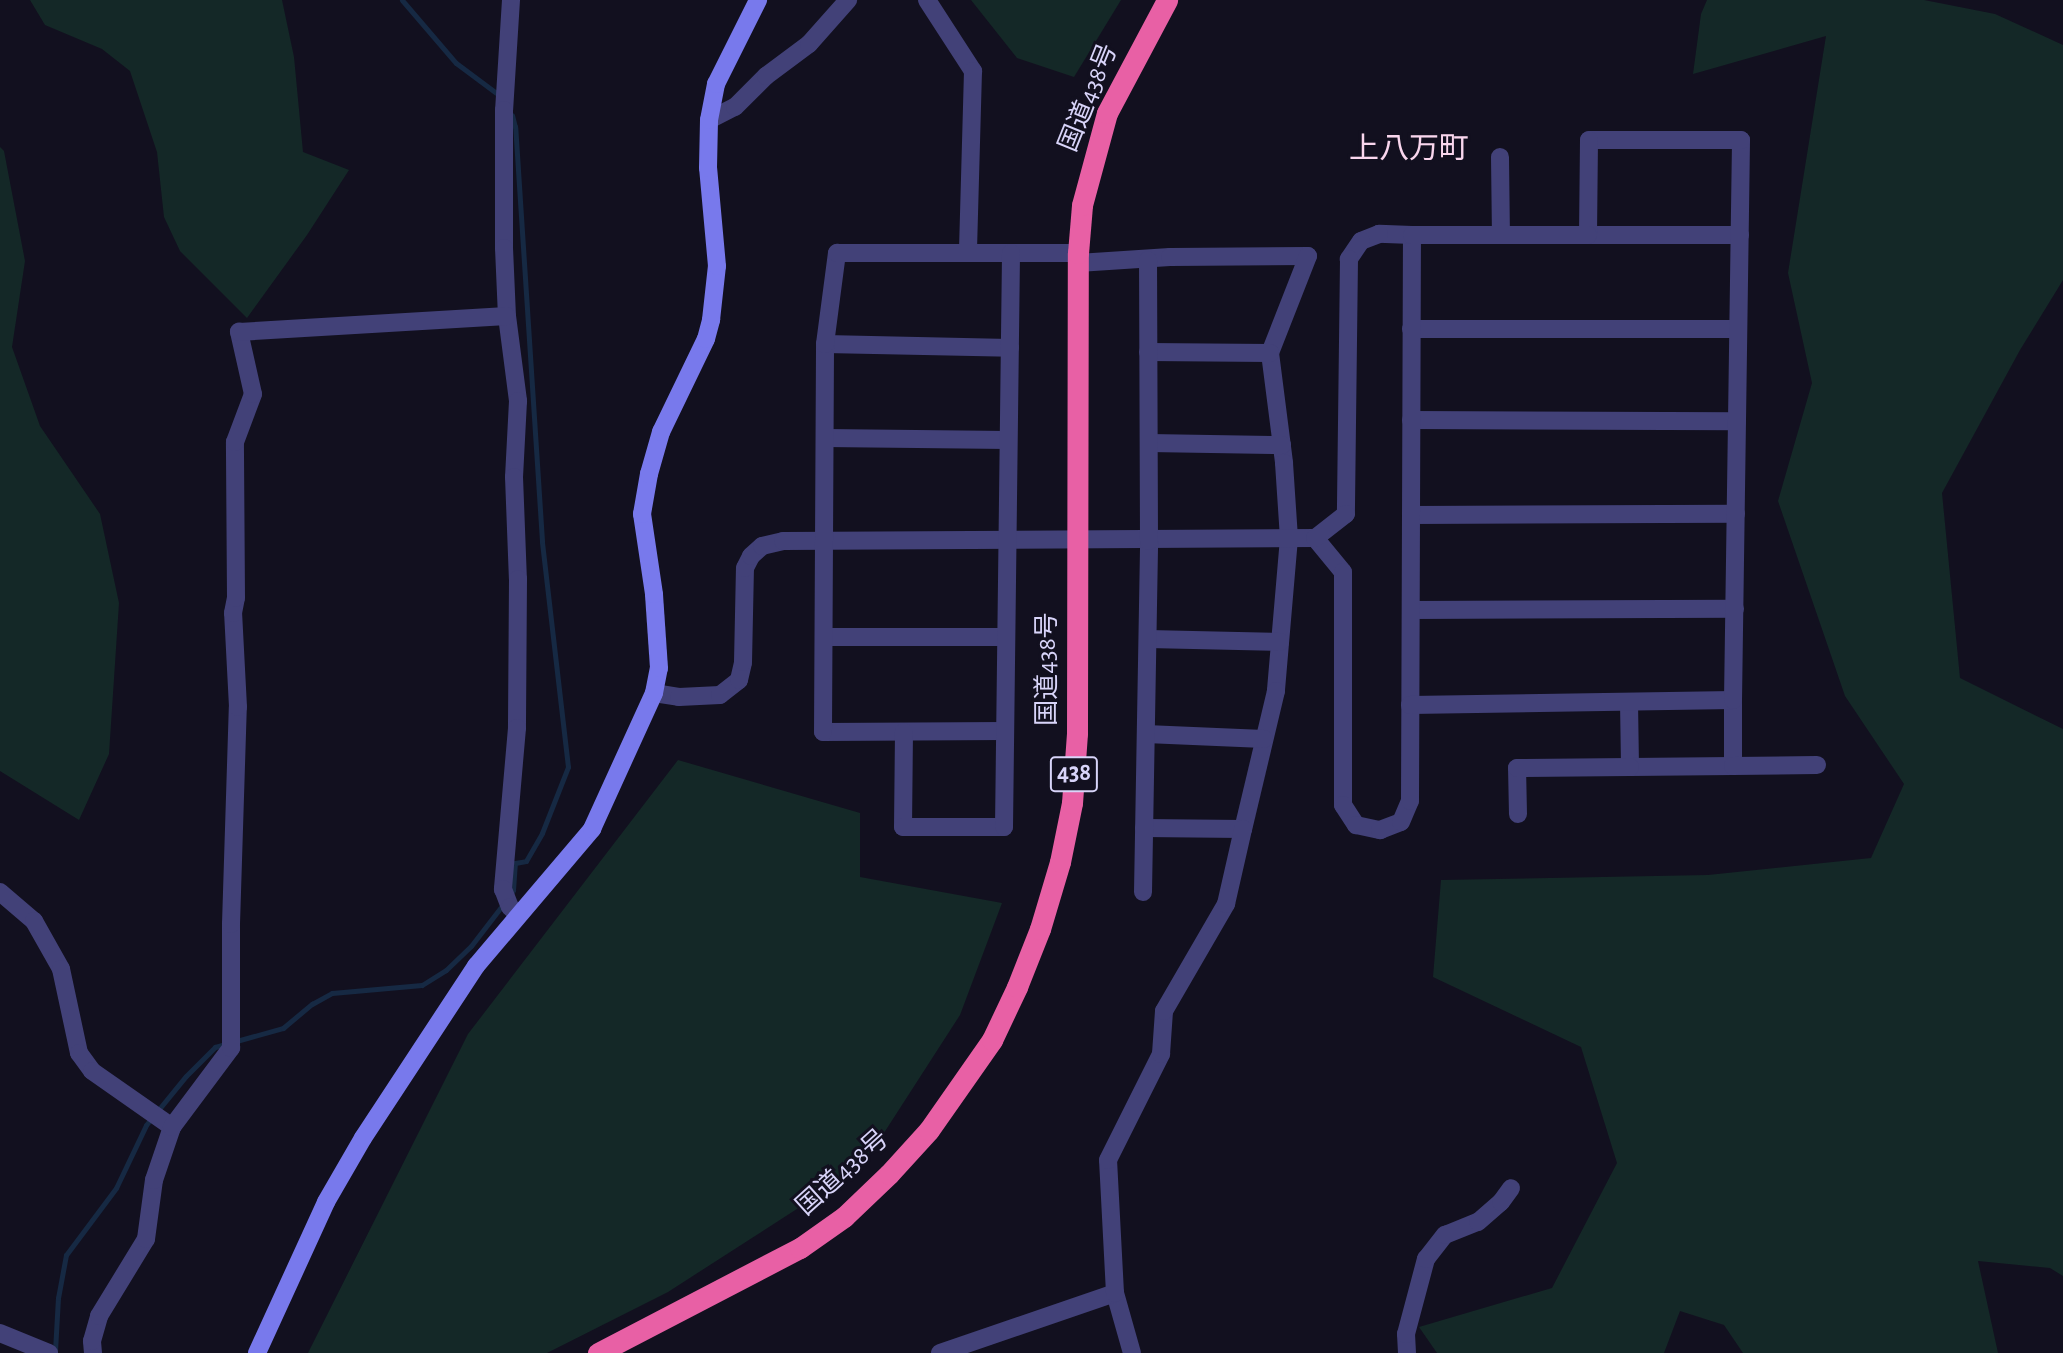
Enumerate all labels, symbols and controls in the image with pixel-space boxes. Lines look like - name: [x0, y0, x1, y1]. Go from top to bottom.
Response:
- street label: 国道438号: [1053, 40, 1125, 156]
- district label: 上八万町: [1349, 131, 1469, 167]
- street label: 国道438号: [1032, 612, 1064, 726]
- road number: 438: [1050, 754, 1098, 794]
- street label: 国道438号: [790, 1123, 896, 1223]

